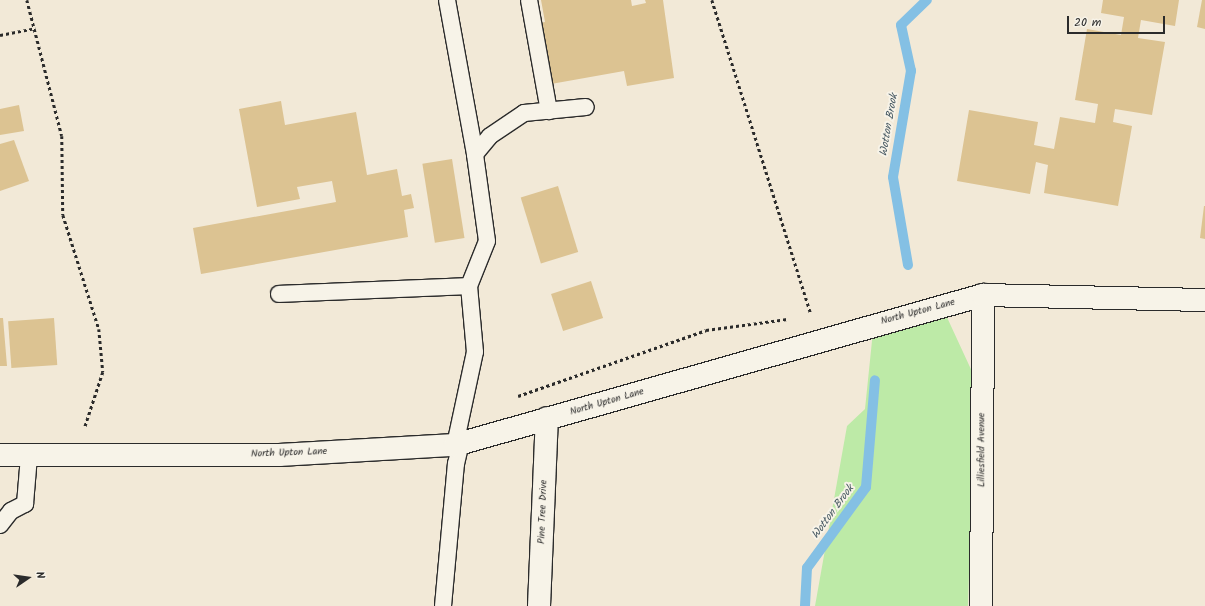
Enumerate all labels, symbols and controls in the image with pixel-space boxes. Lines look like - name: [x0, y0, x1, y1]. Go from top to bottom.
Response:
- scale bar: [1069, 8, 1167, 34]
- text: 20 m: [1074, 13, 1101, 32]
- water label: Wotton Brook: [877, 93, 901, 157]
- street label: North Upton Lane: [880, 296, 956, 328]
- street label: North Upton Lane: [569, 386, 645, 418]
- street label: Lilliesfield Avenue: [976, 413, 988, 487]
- street label: North Upton Lane: [251, 446, 327, 460]
- street label: Pine Tree Drive: [536, 480, 550, 544]
- water label: Wotton Brook: [809, 483, 857, 541]
- north arrow: [8, 558, 48, 598]
- text: N: [30, 570, 49, 581]

